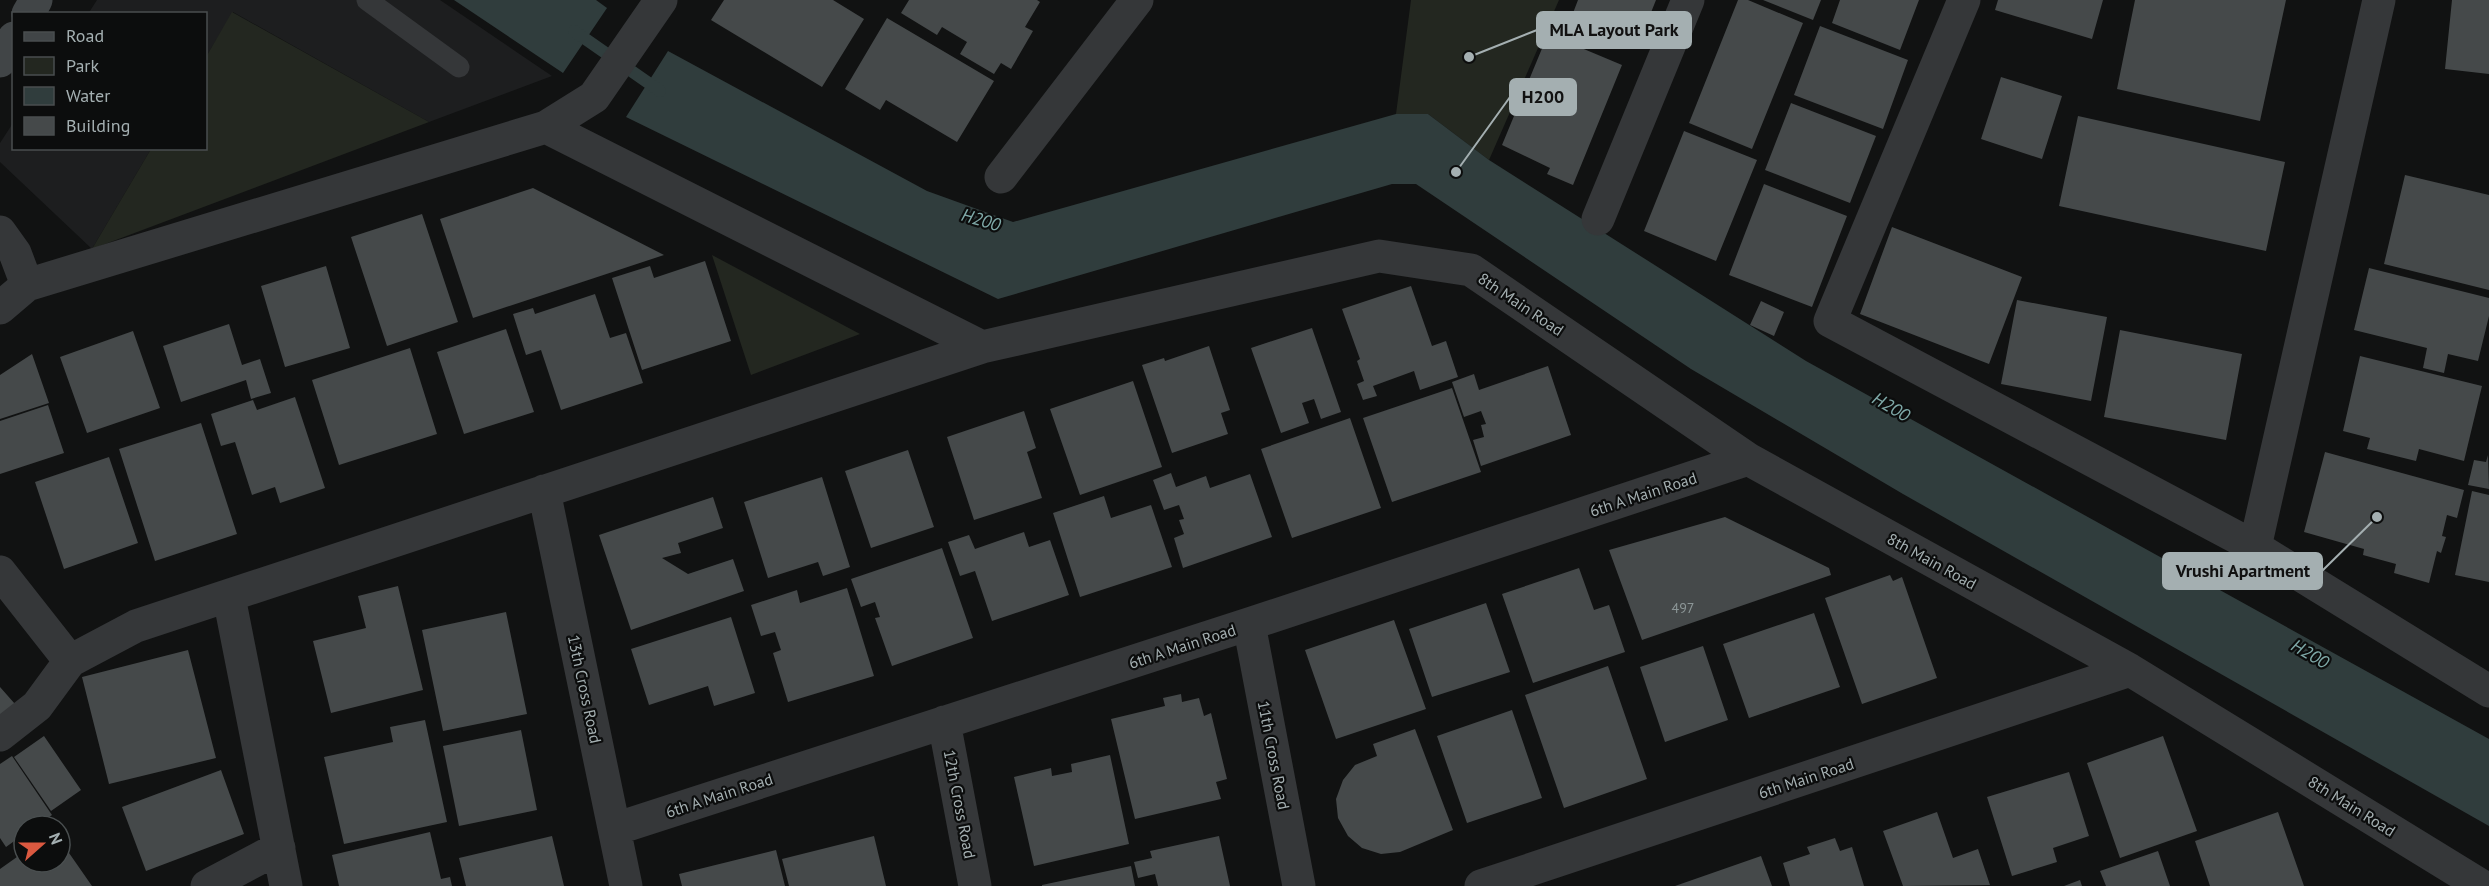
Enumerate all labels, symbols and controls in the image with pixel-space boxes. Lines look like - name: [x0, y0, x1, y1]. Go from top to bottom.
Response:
- legend: [12, 12, 207, 150]
- callout: MLA Layout Park: [1537, 12, 1691, 48]
- text: MLA Layout Park: [1549, 18, 1679, 41]
- text: Road: [66, 24, 104, 47]
- text: Park: [66, 54, 99, 77]
- callout: H200: [1510, 79, 1576, 115]
- text: Water: [66, 84, 110, 107]
- text: H200: [1522, 85, 1564, 108]
- text: Building: [66, 114, 130, 137]
- water label: H200: [959, 203, 1004, 236]
- street label: 8th Main Road: [1474, 268, 1568, 340]
- water label: H200: [1868, 387, 1915, 427]
- street label: 6th A Main Road: [1587, 467, 1699, 521]
- street label: 8th Main Road: [1884, 528, 1980, 594]
- callout: Vrushi Apartment: [2163, 553, 2322, 589]
- text: Vrushi Apartment: [2175, 559, 2311, 582]
- house number: 497: [1672, 599, 1694, 617]
- street label: 6th A Main Road: [1126, 619, 1238, 673]
- street label: 13th Cross Road: [564, 633, 606, 745]
- water label: H200: [2287, 634, 2334, 674]
- street label: 11th Cross Road: [1254, 699, 1294, 811]
- street label: 12th Cross Road: [940, 748, 980, 860]
- street label: 6th Main Road: [1756, 753, 1856, 803]
- street label: 6th A Main Road: [663, 768, 775, 822]
- street label: 8th Main Road: [2305, 771, 2399, 841]
- north arrow: [12, 814, 72, 874]
- text: N: [45, 830, 67, 847]

